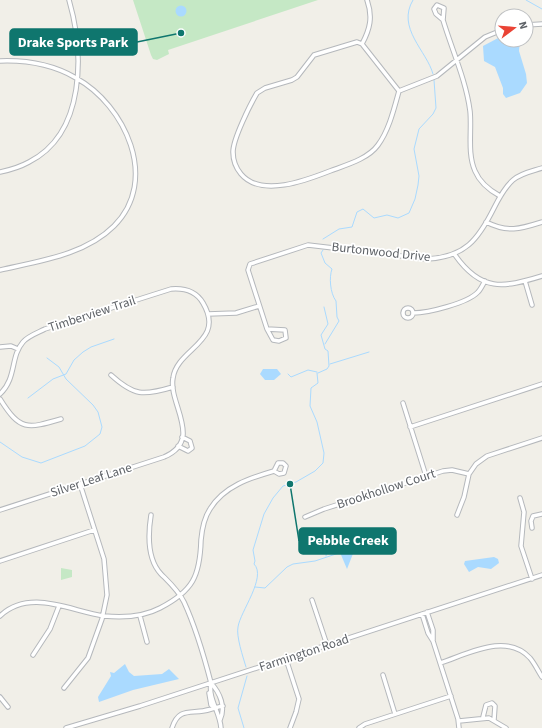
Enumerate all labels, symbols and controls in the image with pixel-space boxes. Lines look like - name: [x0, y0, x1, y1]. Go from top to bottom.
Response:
- north arrow: [494, 8, 534, 48]
- text: N: [515, 20, 531, 31]
- callout: Drake Sports Park: [10, 29, 137, 55]
- text: Drake Sports Park: [18, 33, 129, 53]
- street label: Burtonwood Drive: [331, 238, 431, 266]
- street label: Timberview Trail: [46, 291, 138, 337]
- street label: Silver Leaf Lane: [48, 458, 134, 502]
- street label: Brookhollow Court: [334, 464, 438, 513]
- callout: Pebble Creek: [299, 528, 396, 554]
- text: Pebble Creek: [307, 531, 389, 551]
- street label: Farmington Road: [257, 630, 351, 676]

